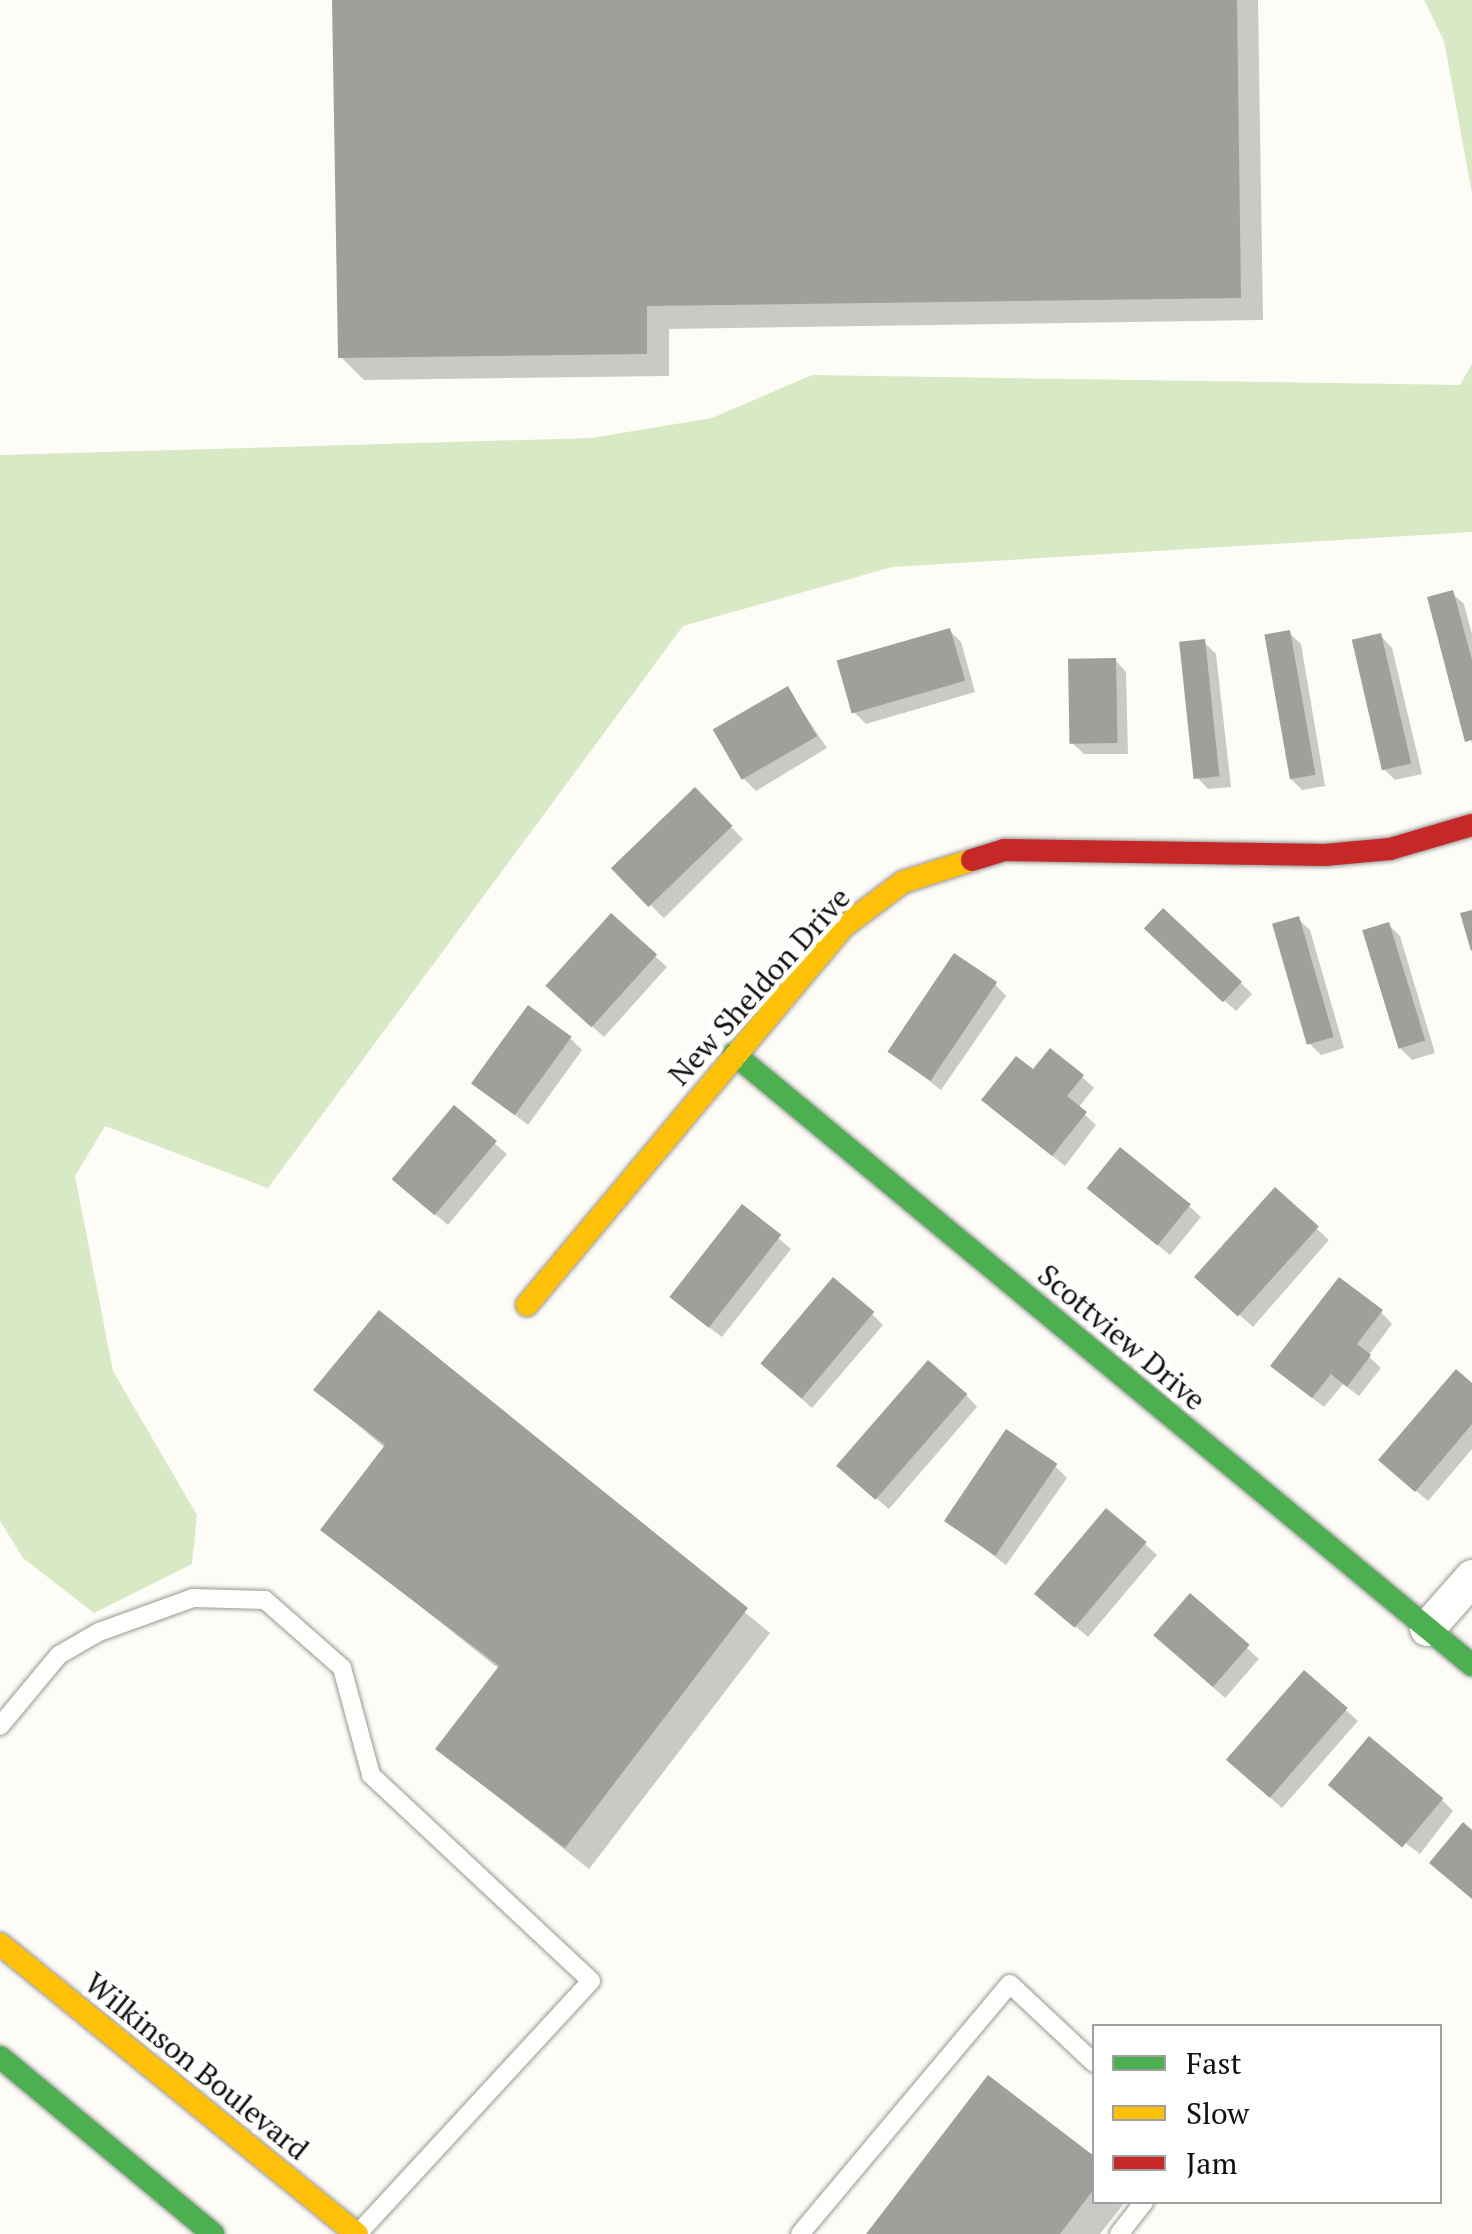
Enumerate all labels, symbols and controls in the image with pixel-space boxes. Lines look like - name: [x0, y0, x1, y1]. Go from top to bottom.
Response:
- street label: New Sheldon Drive: [661, 880, 857, 1092]
- street label: Scottview Drive: [1031, 1256, 1213, 1418]
- street label: Wilkinson Boulevard: [78, 1965, 316, 2167]
- legend: [1092, 2024, 1442, 2204]
- text: Fast: [1186, 2043, 1242, 2083]
- text: Slow: [1186, 2093, 1249, 2133]
- text: Jam: [1186, 2143, 1237, 2183]

